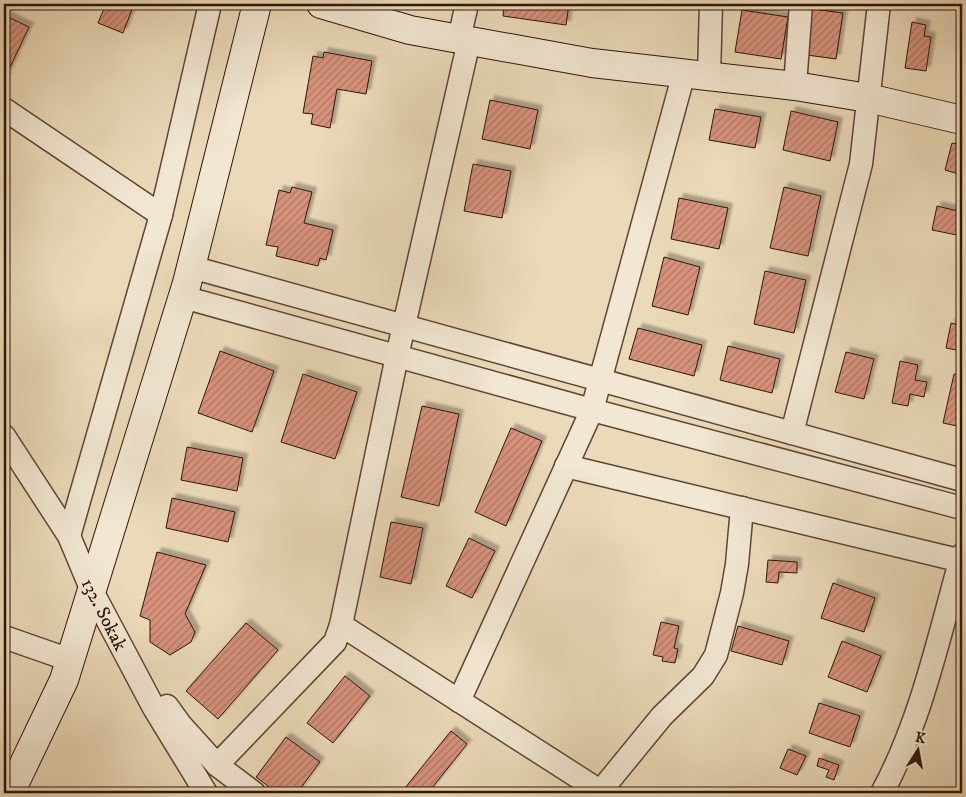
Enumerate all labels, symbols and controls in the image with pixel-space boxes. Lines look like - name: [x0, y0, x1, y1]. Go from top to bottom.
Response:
- street label: 132. Sokak: [76, 575, 132, 655]
- north arrow: [894, 724, 944, 774]
- text: K: [914, 728, 928, 748]

